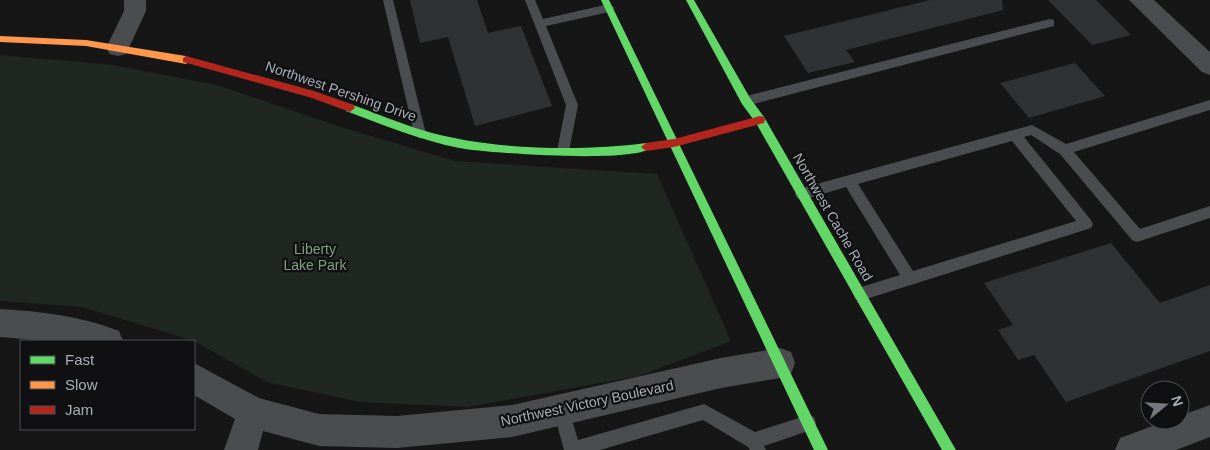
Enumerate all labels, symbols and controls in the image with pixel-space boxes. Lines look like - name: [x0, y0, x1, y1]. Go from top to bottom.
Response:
- street label: Northwest Pershing Drive: [263, 58, 419, 124]
- street label: Northwest Cache Road: [790, 150, 876, 284]
- park label: Liberty Lake Park: [283, 241, 348, 273]
- legend: [20, 340, 195, 430]
- text: Fast: [65, 351, 95, 368]
- text: Slow: [65, 376, 98, 393]
- street label: Northwest Victory Boulevard: [499, 377, 675, 429]
- north arrow: [1140, 380, 1190, 430]
- text: N: [1168, 394, 1187, 408]
- text: Jam: [65, 401, 93, 418]

